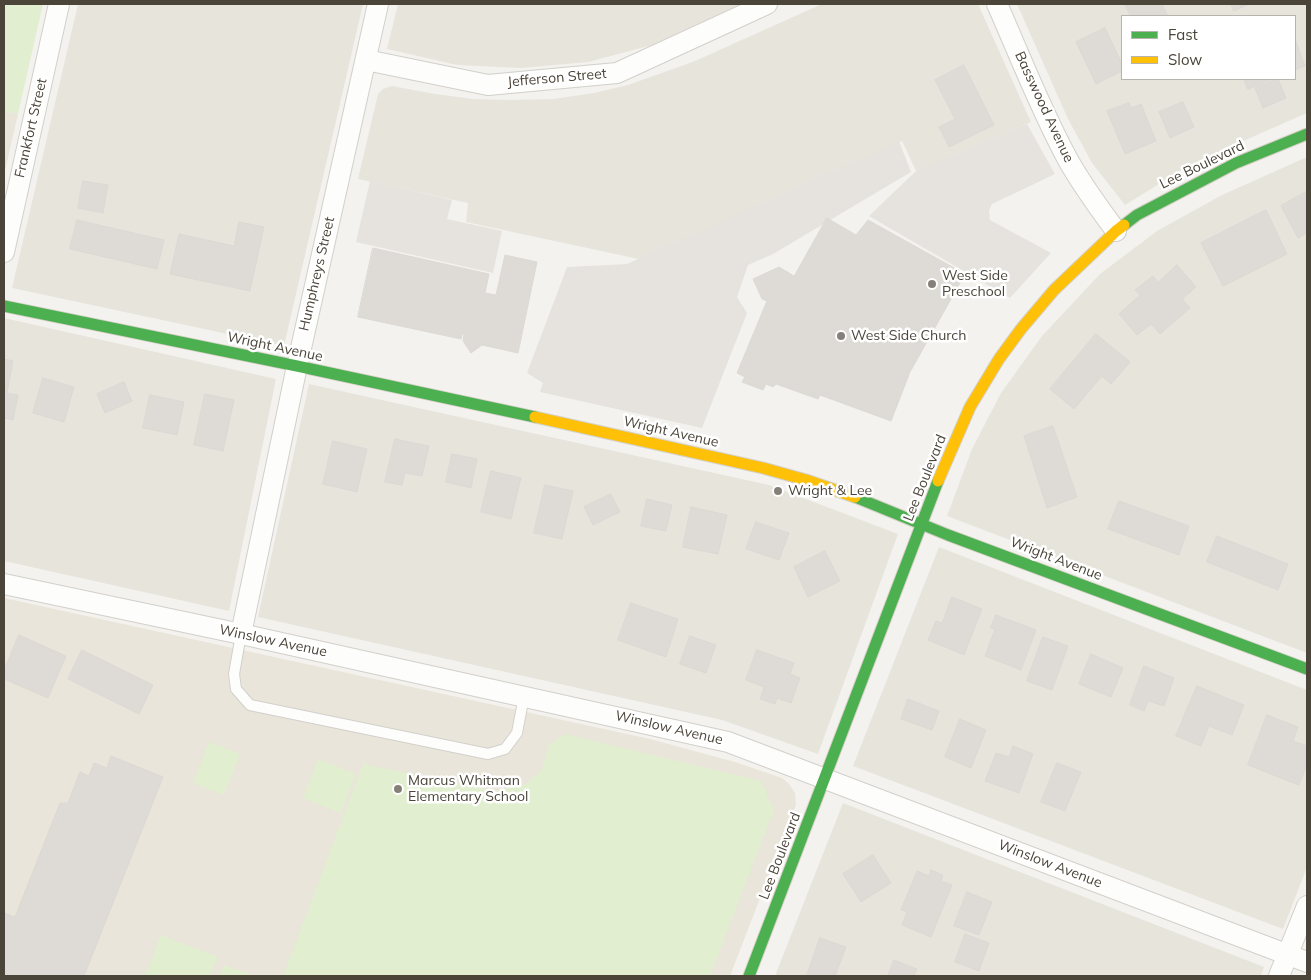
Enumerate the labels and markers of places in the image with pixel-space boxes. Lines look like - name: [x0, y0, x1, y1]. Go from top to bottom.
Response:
- place label: West Side Preschool: [942, 268, 1008, 300]
- marker: West Side Preschool: [926, 278, 938, 290]
- place label: West Side Church: [851, 328, 966, 344]
- marker: West Side Church: [835, 330, 847, 342]
- place label: Wright & Lee: [788, 483, 872, 499]
- marker: Wright & Lee: [772, 485, 784, 497]
- place label: Marcus Whitman Elementary School: [408, 773, 528, 806]
- marker: Marcus Whitman Elementary School: [392, 783, 404, 795]

